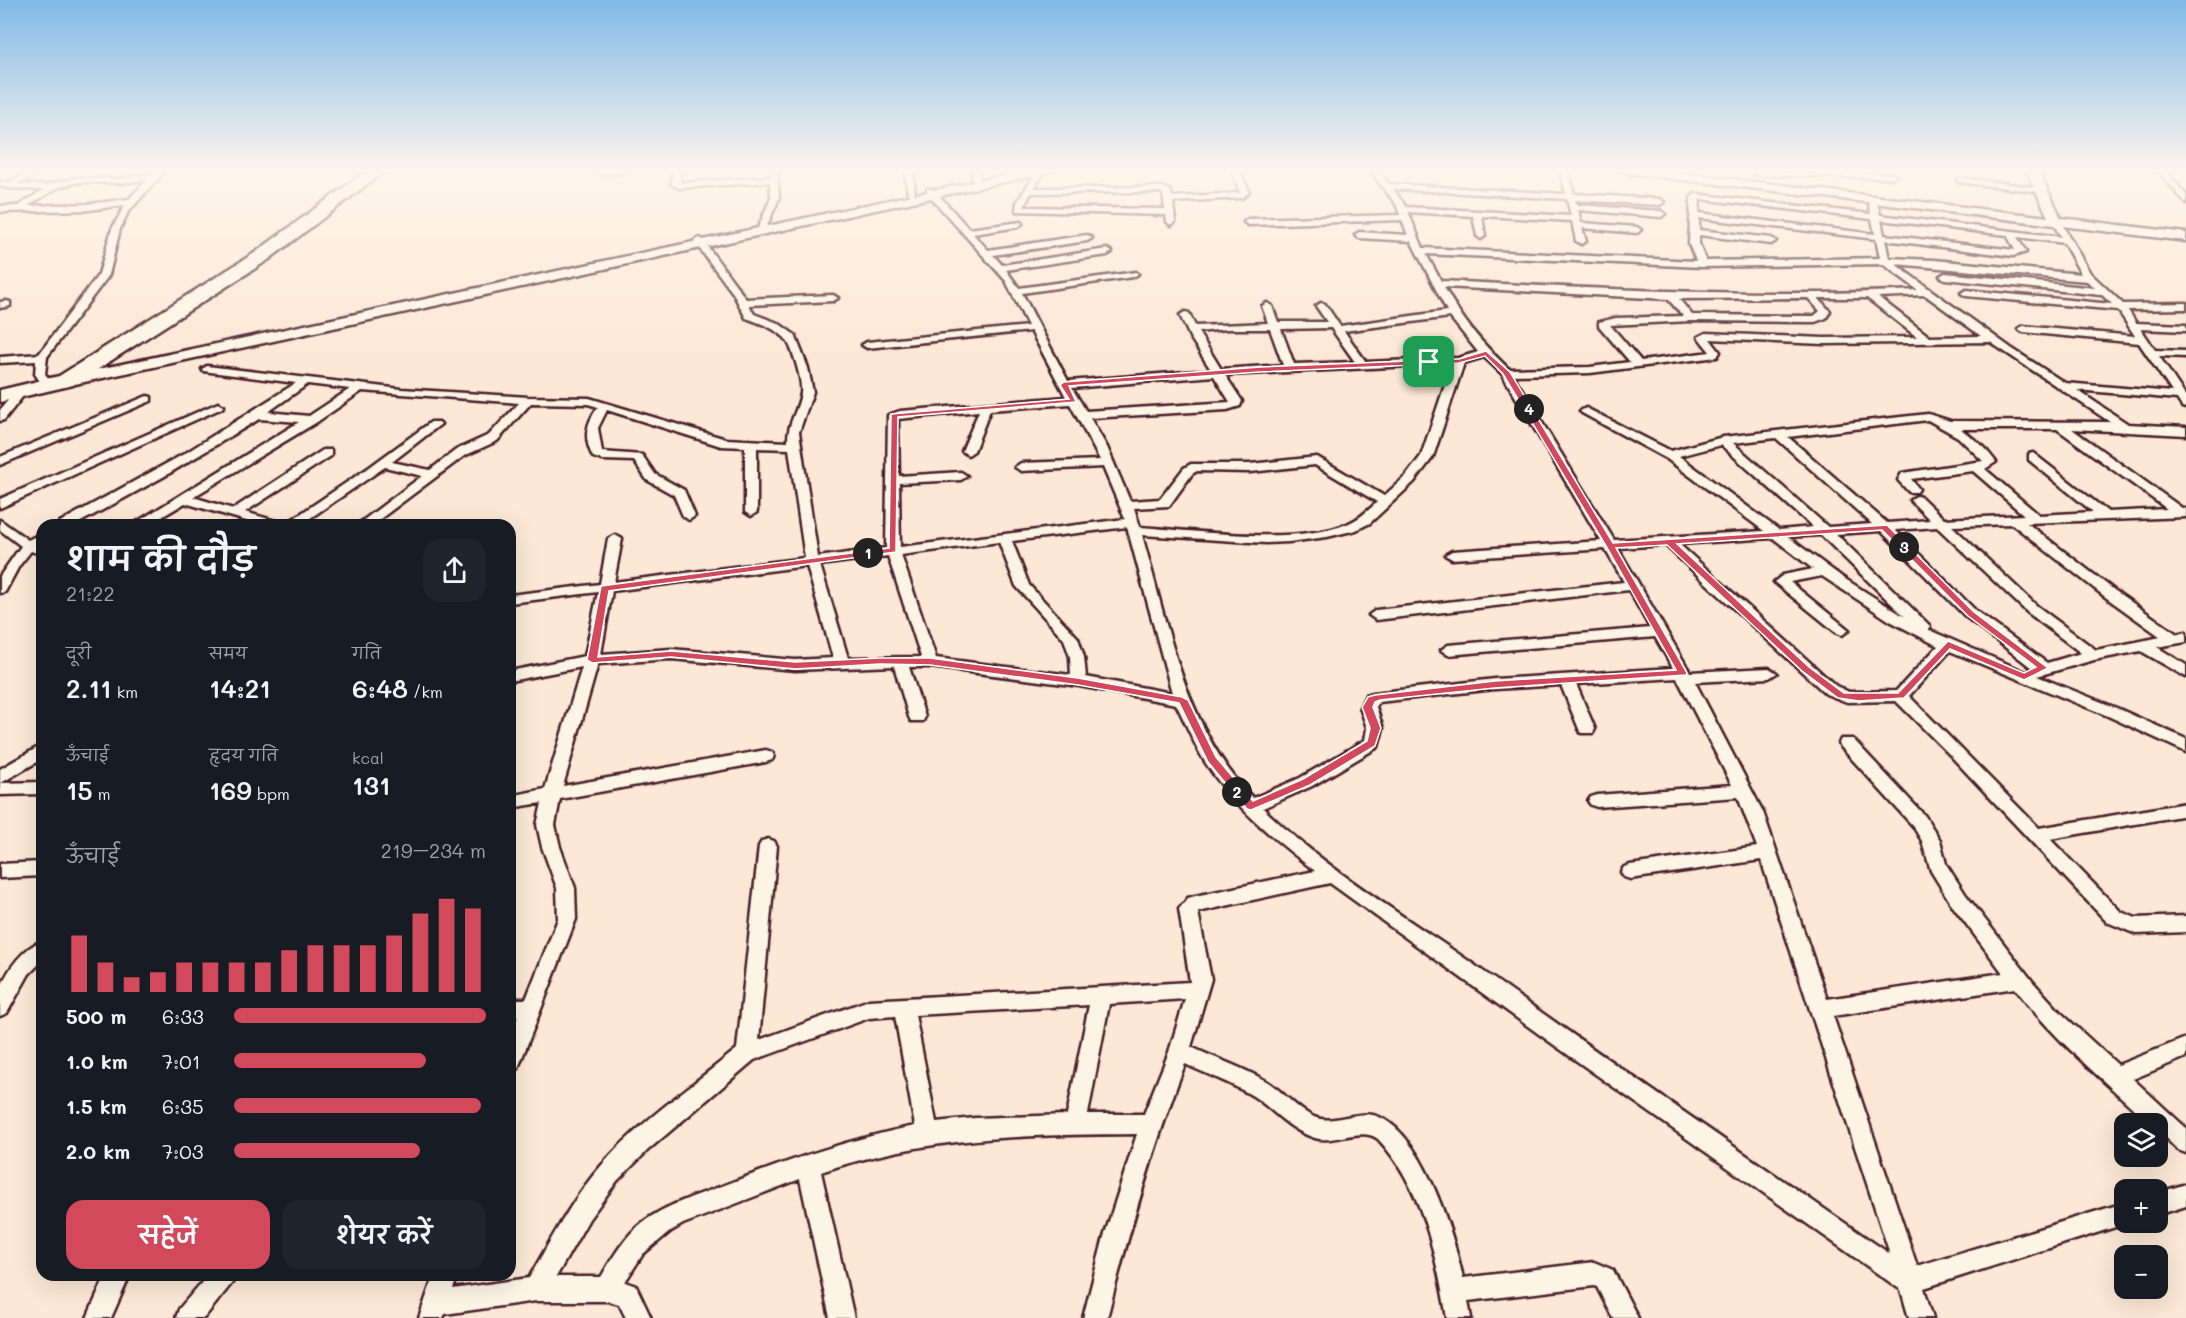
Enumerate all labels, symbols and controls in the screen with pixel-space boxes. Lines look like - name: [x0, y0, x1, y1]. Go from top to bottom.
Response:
- pin: [1403, 336, 1454, 387]
- icon: arrive: [1412, 345, 1445, 378]
- pin: 4: [1514, 394, 1544, 424]
- text: 4: [1524, 398, 1534, 419]
- pin: 3: [1889, 532, 1919, 562]
- text: शाम की दौड़: [66, 536, 255, 579]
- text: 3: [1899, 536, 1909, 557]
- pin: 1: [853, 538, 883, 568]
- button: share: [423, 539, 486, 602]
- text: 1: [864, 542, 872, 563]
- text: 21:22: [66, 580, 115, 606]
- text: दूरी: [66, 642, 91, 663]
- text: समय: [209, 642, 247, 663]
- text: गति: [352, 642, 381, 663]
- text: 2.11: [66, 671, 112, 705]
- text: 14:21: [209, 671, 271, 705]
- text: 6:48: [352, 671, 408, 705]
- text: km: [112, 681, 138, 702]
- text: /km: [408, 681, 443, 702]
- text: ऊँचाई: [66, 744, 109, 765]
- text: हृदय गति: [209, 744, 278, 765]
- text: kcal: [352, 747, 384, 768]
- text: 131: [352, 768, 391, 802]
- text: 15: [66, 773, 93, 807]
- text: 169: [209, 773, 252, 807]
- pin: 2: [1222, 777, 1252, 807]
- text: 2: [1233, 781, 1241, 802]
- text: m: [93, 783, 111, 804]
- text: bpm: [252, 783, 290, 804]
- text: 219–234 m: [381, 837, 486, 863]
- text: ऊँचाई: [66, 842, 120, 868]
- text: 500 m: [66, 1003, 126, 1029]
- text: 6:33: [162, 1003, 204, 1029]
- text: 1.0 km: [66, 1048, 128, 1074]
- text: 7:01: [162, 1048, 201, 1074]
- text: 1.5 km: [66, 1093, 127, 1119]
- text: 6:35: [162, 1093, 204, 1119]
- map controls: [2114, 1113, 2168, 1299]
- button: layers: [2114, 1113, 2168, 1167]
- text: 2.0 km: [66, 1138, 130, 1164]
- text: 7:03: [162, 1138, 203, 1164]
- button: +: [2114, 1179, 2168, 1233]
- button: सहेजें: [66, 1200, 270, 1269]
- button: शेयर करें: [282, 1200, 486, 1269]
- button: −: [2114, 1245, 2168, 1299]

